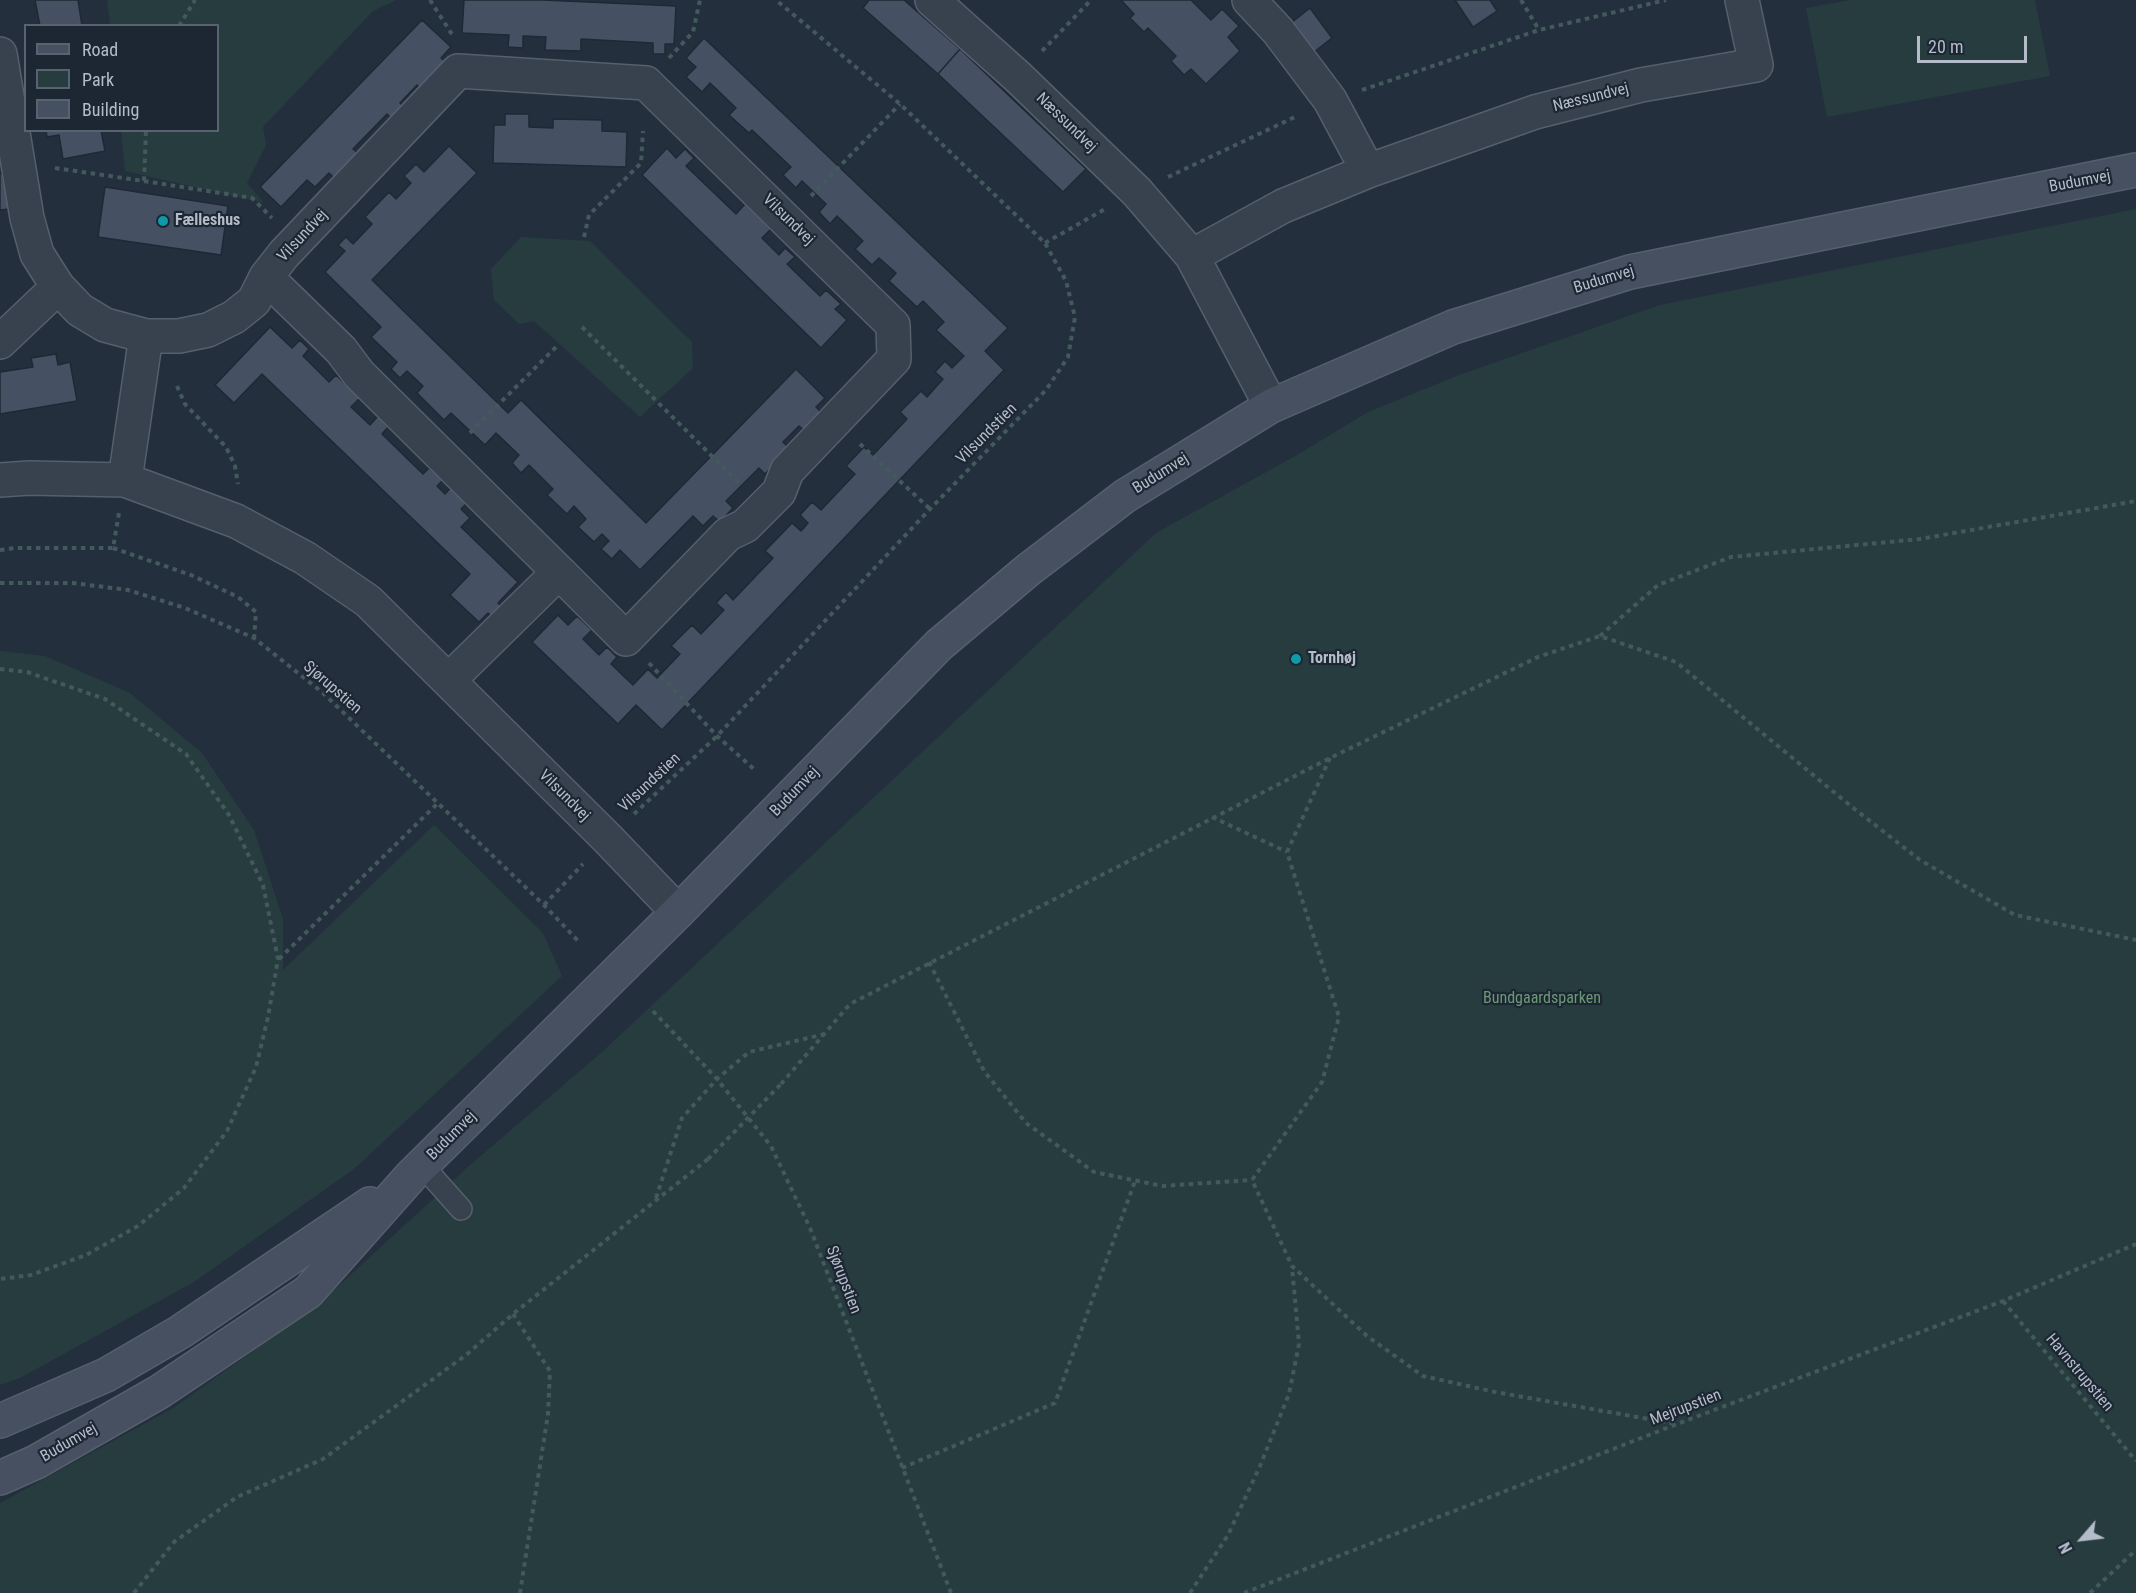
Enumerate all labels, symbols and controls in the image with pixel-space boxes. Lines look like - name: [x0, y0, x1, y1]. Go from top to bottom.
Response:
- legend: [24, 24, 219, 132]
- scale bar: [1920, 24, 2030, 62]
- text: 20 m: [1928, 36, 1963, 57]
- text: Road: [82, 39, 118, 60]
- text: Park: [82, 69, 114, 90]
- street label: Næssundvej: [1551, 79, 1631, 117]
- street label: Næssundvej: [1031, 89, 1101, 157]
- text: Building: [82, 99, 139, 120]
- street label: Budumvej: [2048, 167, 2112, 197]
- street label: Vilsundvej: [758, 191, 818, 249]
- street label: Vilsundvej: [274, 206, 332, 266]
- place label: Fælleshus: [175, 211, 240, 231]
- marker: Fælleshus: [156, 214, 170, 228]
- street label: Budumvej: [1572, 262, 1636, 298]
- street label: Vilsundstien: [953, 400, 1021, 468]
- street label: Budumvej: [1130, 449, 1192, 499]
- place label: Tornhøj: [1308, 649, 1356, 669]
- marker: Tornhøj: [1289, 652, 1303, 666]
- street label: Sjørupstien: [299, 657, 365, 719]
- street label: Vilsundstien: [615, 749, 685, 817]
- street label: Budumvej: [767, 763, 823, 821]
- street label: Vilsundvej: [534, 766, 594, 826]
- park label: Bundgaardsparken: [1483, 989, 1601, 1009]
- street label: Budumvej: [423, 1107, 481, 1165]
- street label: Sjørupstien: [821, 1243, 865, 1317]
- street label: Havnstrupstien: [2041, 1330, 2117, 1416]
- street label: Mejrupstien: [1648, 1386, 1724, 1430]
- street label: Budumvej: [37, 1419, 101, 1467]
- north arrow: [2052, 1509, 2112, 1569]
- text: N: [2055, 1539, 2076, 1556]

